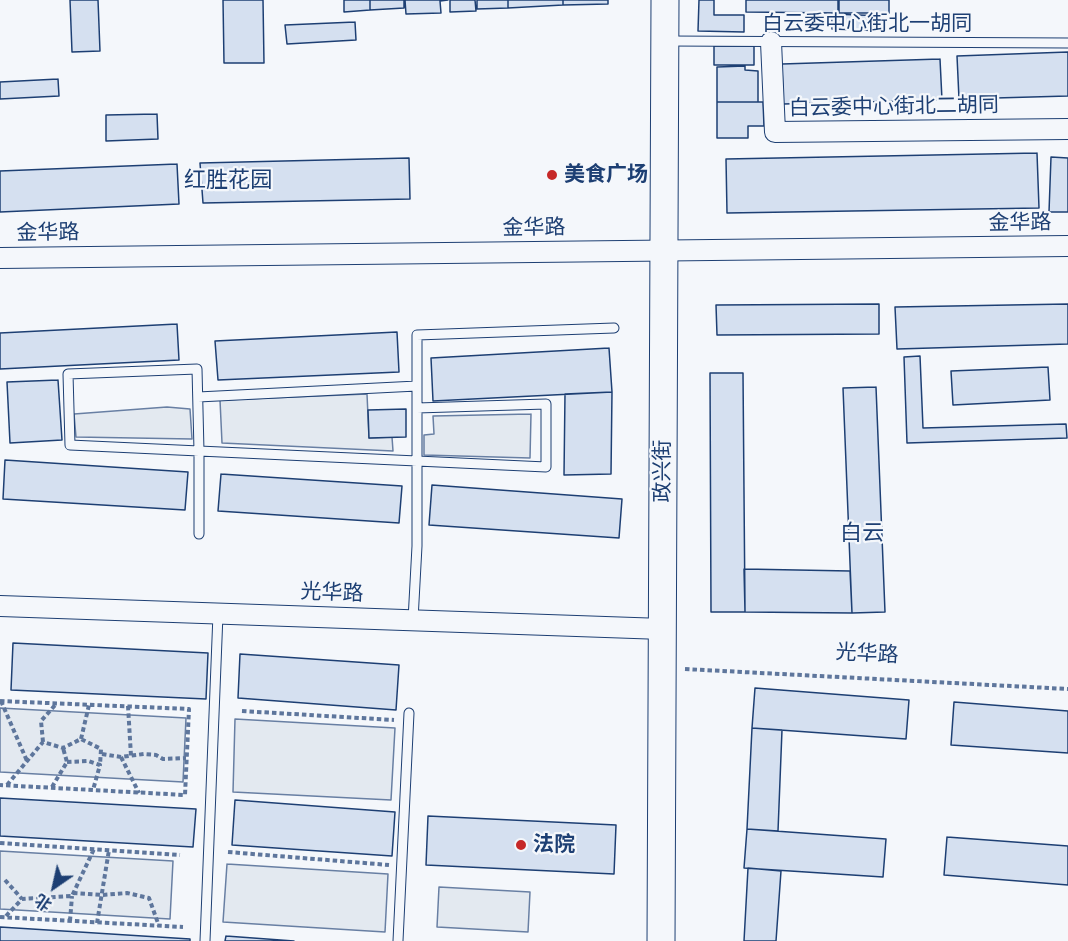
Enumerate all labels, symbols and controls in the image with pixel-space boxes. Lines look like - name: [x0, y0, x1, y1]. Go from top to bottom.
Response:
- street label: 白云委中心街北一胡同: [762, 11, 972, 37]
- street label: 白云委中心街北二胡同: [789, 93, 999, 121]
- place label: 美食广场: [564, 162, 648, 188]
- district label: 红胜花园: [184, 168, 272, 194]
- marker: 美食广场: [545, 168, 559, 182]
- street label: 金华路: [988, 210, 1052, 236]
- street label: 金华路: [502, 215, 566, 241]
- street label: 金华路: [16, 220, 80, 246]
- street label: 政兴街: [650, 440, 676, 502]
- district label: 白云: [840, 521, 884, 547]
- street label: 光华路: [300, 579, 364, 607]
- street label: 光华路: [835, 640, 899, 668]
- place label: 法院: [533, 832, 575, 858]
- marker: 法院: [514, 838, 528, 852]
- north arrow: [24, 857, 84, 917]
- text: 北: [32, 890, 56, 915]

